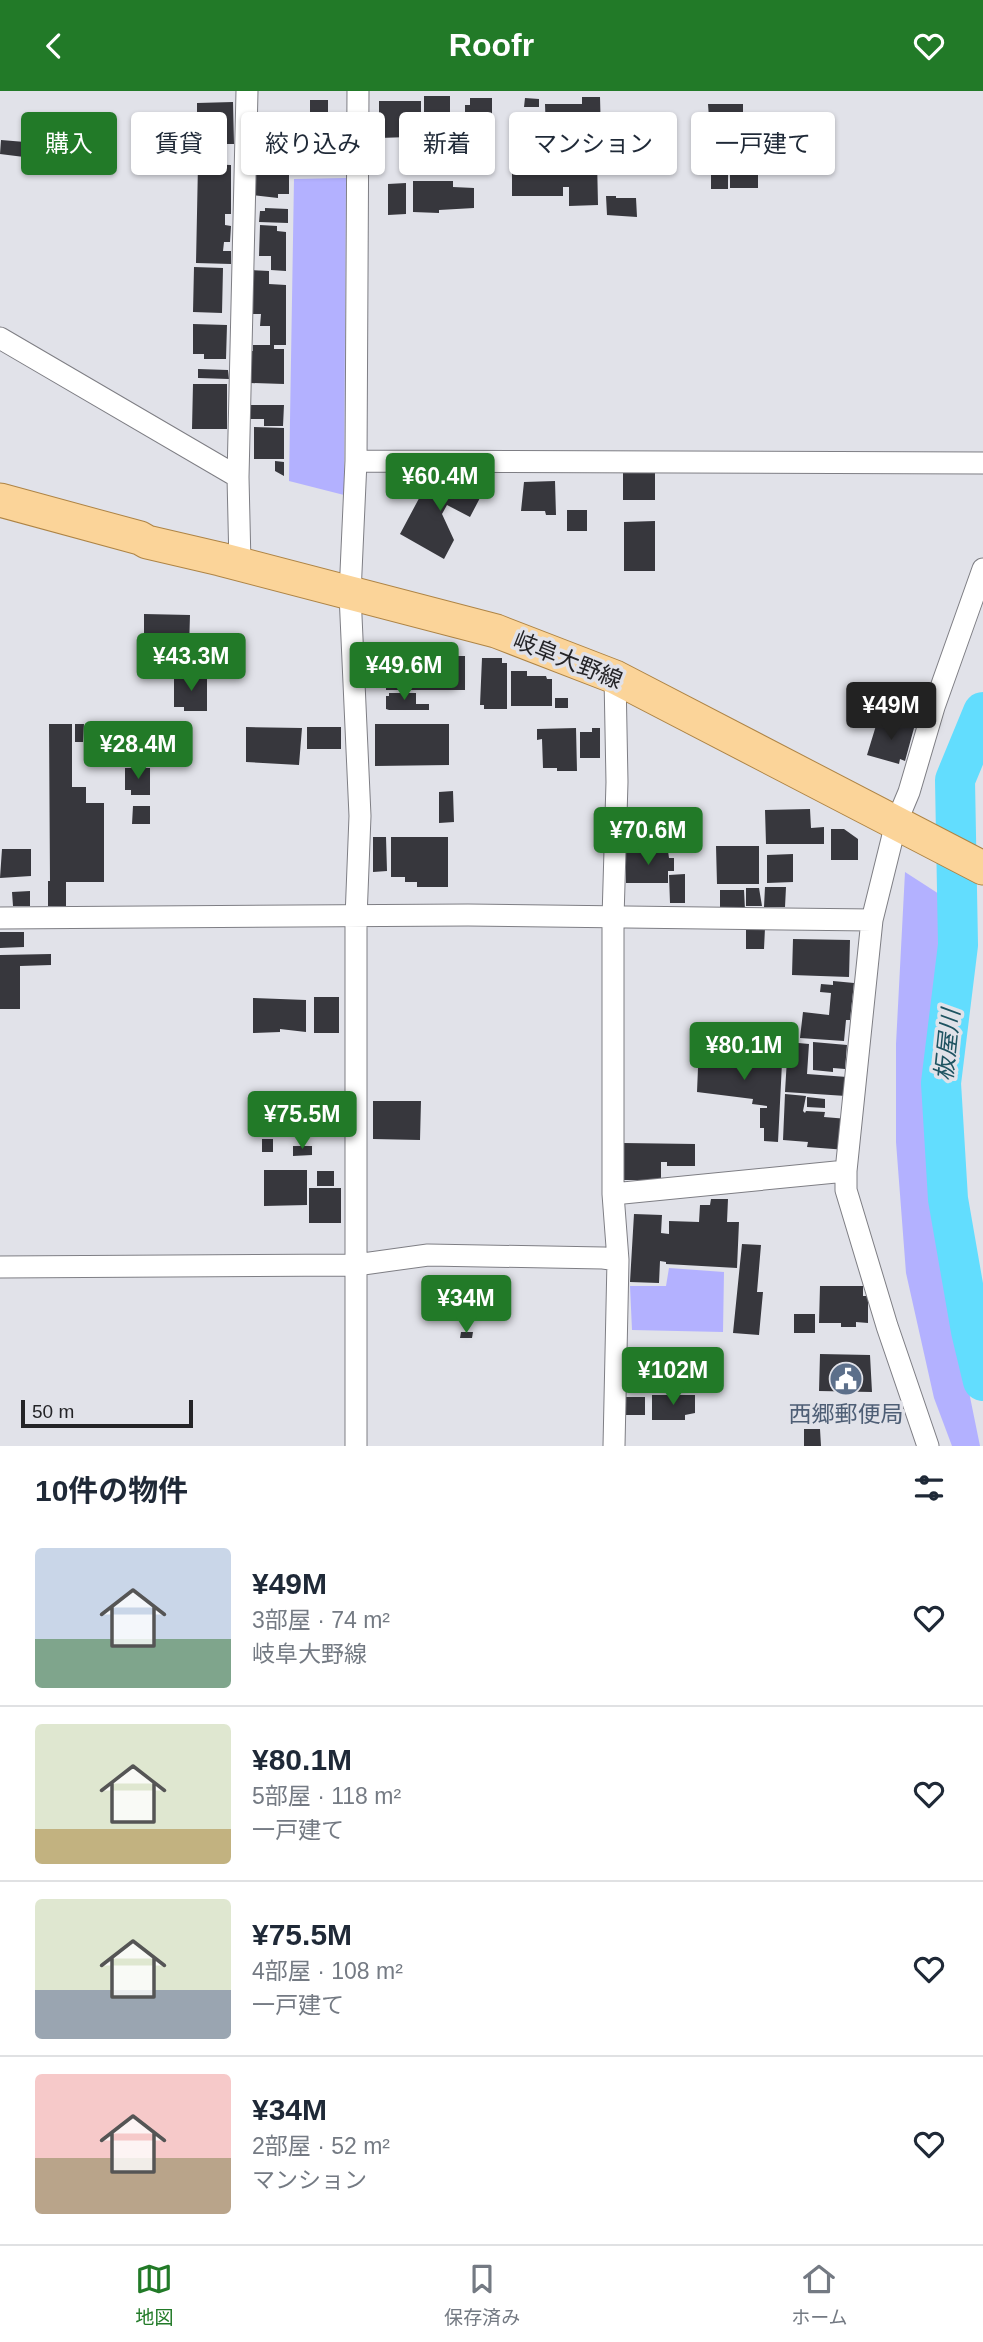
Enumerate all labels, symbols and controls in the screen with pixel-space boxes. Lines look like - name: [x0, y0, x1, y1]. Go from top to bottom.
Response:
- icon: back: [35, 27, 73, 65]
- text: Roofr: [449, 27, 534, 63]
- icon: heart: [910, 27, 948, 65]
- chip: 購入: [21, 112, 117, 175]
- chip: 賃貸: [131, 112, 227, 175]
- chip: 絞り込み: [241, 112, 385, 175]
- chip: 新着: [399, 112, 495, 175]
- chip: マンション: [509, 112, 677, 175]
- chip: 一戸建て: [691, 112, 835, 175]
- pin: ¥60.4M: [383, 453, 497, 513]
- text: ¥60.4M: [402, 463, 478, 489]
- street label: 岐阜大野線: [510, 626, 626, 694]
- pin: ¥43.3M: [134, 633, 248, 693]
- text: ¥43.3M: [153, 643, 229, 669]
- pin: ¥49.6M: [347, 643, 461, 702]
- text: ¥49.6M: [366, 652, 442, 678]
- pin: ¥49M: [850, 683, 932, 742]
- text: ¥49M: [862, 692, 920, 718]
- pin: ¥28.4M: [81, 721, 195, 781]
- text: ¥28.4M: [100, 731, 176, 757]
- pin: ¥70.6M: [591, 807, 705, 867]
- text: ¥70.6M: [610, 817, 686, 843]
- water label: 板屋川: [930, 1005, 965, 1082]
- pin: ¥80.1M: [687, 1023, 801, 1082]
- text: ¥80.1M: [706, 1032, 782, 1058]
- pin: ¥75.5M: [245, 1091, 359, 1151]
- text: ¥75.5M: [264, 1101, 340, 1127]
- pin: ¥34M: [425, 1275, 507, 1335]
- text: ¥34M: [437, 1285, 495, 1311]
- pin: ¥102M: [624, 1347, 722, 1407]
- text: ¥102M: [638, 1357, 708, 1383]
- public building icon: 西郷郵便局: [827, 1360, 865, 1398]
- scale bar: [21, 1397, 192, 1429]
- text: 50 m: [32, 1401, 74, 1422]
- place label: 西郷郵便局: [789, 1401, 904, 1427]
- icon: filters: [910, 1469, 948, 1507]
- text: 10件の物件: [35, 1474, 188, 1507]
- text: ¥49M: [252, 1567, 327, 1600]
- icon: home: [91, 1576, 175, 1660]
- icon: heart: [910, 1599, 948, 1637]
- text: 3部屋 · 74 m²: [252, 1607, 390, 1633]
- text: 岐阜大野線: [252, 1641, 367, 1667]
- text: ¥80.1M: [252, 1743, 352, 1776]
- icon: home: [91, 1752, 175, 1836]
- icon: heart: [910, 1775, 948, 1813]
- text: 5部屋 · 118 m²: [252, 1783, 401, 1809]
- text: 一戸建て: [252, 1817, 344, 1843]
- text: ¥75.5M: [252, 1918, 352, 1951]
- icon: home: [91, 1927, 175, 2011]
- icon: heart: [910, 1950, 948, 1988]
- text: 4部屋 · 108 m²: [252, 1958, 403, 1984]
- text: 一戸建て: [252, 1992, 344, 2018]
- text: ¥34M: [252, 2093, 327, 2126]
- icon: home: [91, 2102, 175, 2186]
- icon: heart: [910, 2125, 948, 2163]
- text: 2部屋 · 52 m²: [252, 2133, 390, 2159]
- text: マンション: [252, 2167, 367, 2193]
- tab: 地図: [135, 2260, 173, 2329]
- tab: 保存済み: [444, 2260, 520, 2329]
- tab: ホーム: [791, 2260, 848, 2329]

